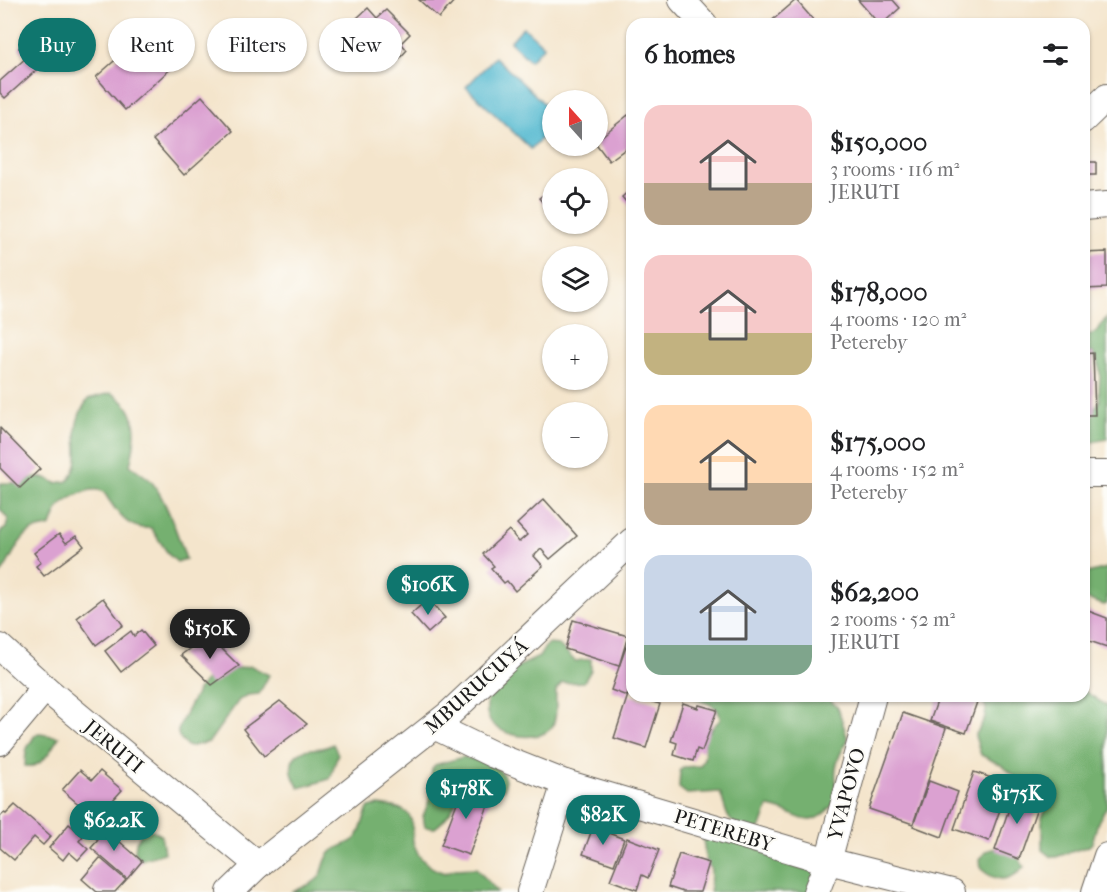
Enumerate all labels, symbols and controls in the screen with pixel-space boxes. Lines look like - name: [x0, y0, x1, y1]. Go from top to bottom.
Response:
- chip: Buy: [18, 18, 96, 72]
- chip: Rent: [108, 18, 195, 72]
- chip: Filters: [207, 18, 307, 72]
- chip: New: [319, 18, 402, 72]
- icon: filters: [1039, 38, 1072, 71]
- text: 6 homes: [644, 39, 735, 70]
- north arrow: [542, 90, 608, 156]
- map controls: [542, 90, 608, 468]
- text: $150,000: [830, 127, 927, 158]
- icon: home: [692, 129, 764, 201]
- text: 3 rooms · 116 m²: [830, 158, 959, 181]
- button: locate: [542, 168, 608, 234]
- text: JERUTI: [830, 181, 900, 204]
- button: layers: [542, 246, 608, 312]
- text: $178,000: [830, 277, 928, 308]
- icon: home: [692, 279, 764, 351]
- text: 4 rooms · 120 m²: [830, 308, 966, 331]
- button: +: [542, 324, 608, 390]
- text: Petereby: [830, 331, 907, 354]
- button: −: [542, 402, 608, 468]
- text: $175,000: [830, 427, 926, 458]
- icon: home: [692, 429, 764, 501]
- text: 4 rooms · 152 m²: [830, 458, 964, 481]
- text: Petereby: [830, 481, 907, 504]
- pin: $106K: [386, 565, 470, 616]
- text: $106K: [401, 573, 455, 596]
- text: $62,200: [830, 577, 919, 608]
- icon: home: [692, 579, 764, 651]
- text: 2 rooms · 52 m²: [830, 608, 955, 631]
- pin: $150K: [168, 609, 252, 660]
- text: $150K: [184, 617, 236, 640]
- text: JERUTI: [830, 631, 900, 654]
- street label: MBURUCUYÁ: [419, 633, 533, 739]
- street label: JERUTI: [78, 714, 148, 778]
- street label: YVAPOVO: [823, 745, 870, 844]
- pin: $178K: [424, 769, 508, 820]
- pin: $175K: [975, 774, 1059, 825]
- text: $178K: [440, 777, 492, 800]
- text: $175K: [992, 782, 1042, 805]
- pin: $82K: [567, 795, 639, 846]
- pin: $62.2K: [65, 801, 163, 852]
- text: $82K: [580, 803, 626, 826]
- street label: PETEREBY: [671, 804, 778, 857]
- text: $62.2K: [84, 809, 144, 832]

